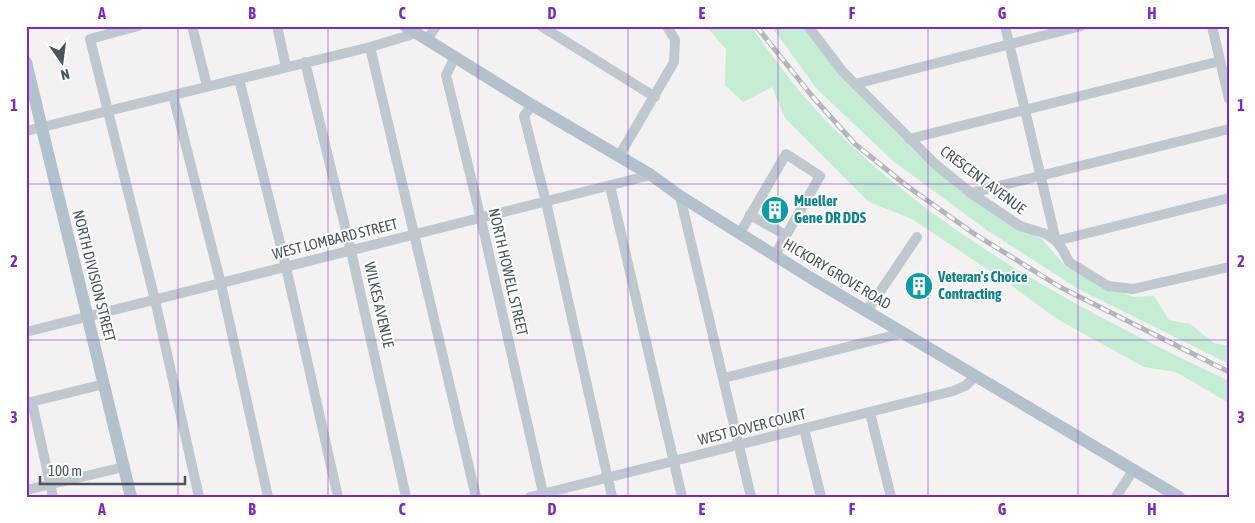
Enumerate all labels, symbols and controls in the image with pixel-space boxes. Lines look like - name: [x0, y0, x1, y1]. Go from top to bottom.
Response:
- text: A: [97, 4, 106, 22]
- text: B: [248, 4, 256, 22]
- text: C: [398, 4, 406, 22]
- text: D: [548, 4, 557, 22]
- text: E: [699, 4, 706, 22]
- text: F: [849, 4, 856, 22]
- text: G: [998, 4, 1007, 22]
- text: H: [1147, 4, 1157, 22]
- north arrow: [38, 38, 88, 88]
- text: N: [59, 66, 71, 83]
- text: 1: [10, 96, 18, 114]
- text: 1: [1237, 96, 1245, 114]
- street label: CRESCENT AVENUE: [937, 142, 1030, 218]
- place label: Mueller Gene DR DDS: [794, 192, 867, 226]
- building icon: Mueller Gene DR DDS: [760, 195, 790, 225]
- street label: NORTH HOWELL STREET: [486, 206, 532, 338]
- street label: NORTH DIVISION STREET: [70, 208, 119, 344]
- street label: WEST LOMBARD STREET: [270, 215, 400, 262]
- street label: HICKORY GROVE ROAD: [780, 235, 894, 312]
- text: 2: [10, 252, 18, 270]
- text: 2: [1237, 252, 1245, 270]
- street label: WILKES AVENUE: [361, 260, 398, 350]
- place label: Veteran's Choice Contracting: [937, 268, 1028, 302]
- building icon: Veteran's Choice Contracting: [904, 271, 934, 301]
- street label: WEST DOVER COURT: [696, 405, 808, 448]
- text: 3: [10, 408, 18, 426]
- text: 3: [1237, 408, 1245, 426]
- scale bar: [40, 453, 185, 485]
- text: 100 m: [48, 462, 82, 479]
- text: A: [97, 500, 106, 518]
- text: B: [248, 500, 256, 518]
- text: C: [398, 500, 406, 518]
- text: D: [548, 500, 557, 518]
- text: E: [699, 500, 706, 518]
- text: F: [849, 500, 856, 518]
- text: G: [998, 500, 1007, 518]
- text: H: [1147, 500, 1157, 518]

